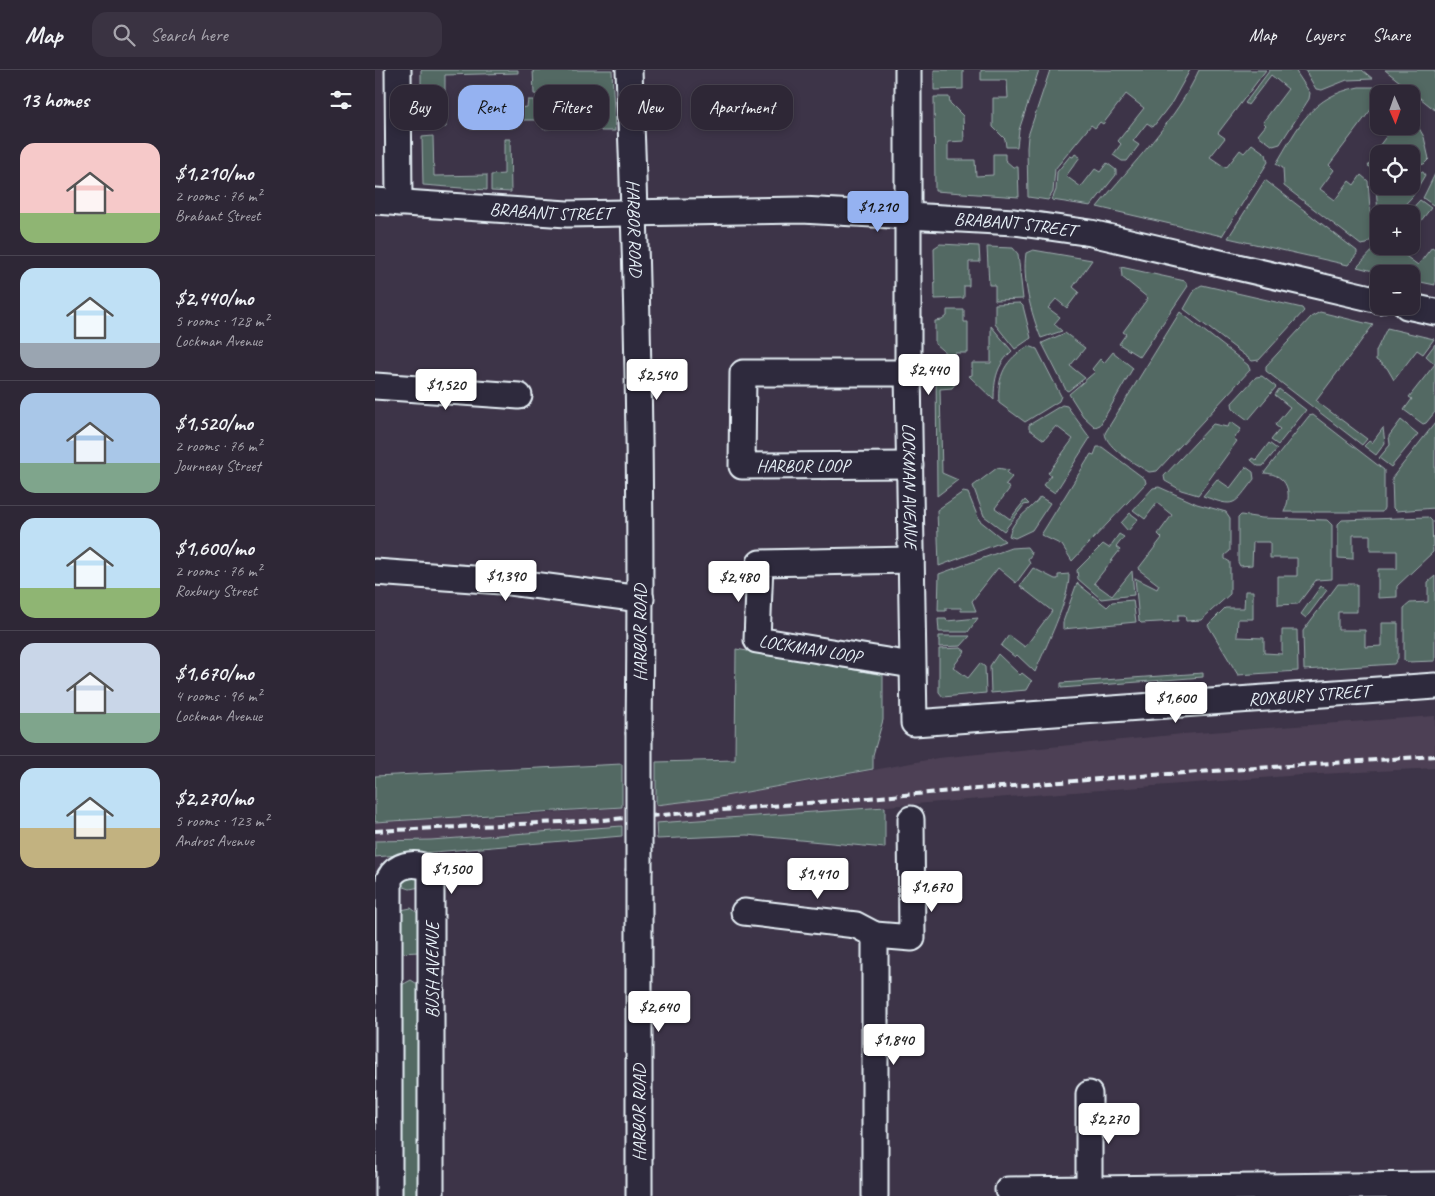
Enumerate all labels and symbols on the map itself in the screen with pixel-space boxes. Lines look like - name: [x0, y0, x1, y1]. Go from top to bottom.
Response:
- north arrow: [1370, 85, 1420, 135]
- street label: HARBOR ROAD: [622, 179, 647, 278]
- pin: $1,210: [837, 190, 919, 233]
- street label: BRABANT STREET: [489, 198, 617, 225]
- street label: BRABANT STREET: [953, 208, 1082, 242]
- pin: $2,440: [888, 354, 970, 396]
- pin: $2,540: [616, 358, 698, 401]
- pin: $1,520: [405, 368, 487, 411]
- street label: LOCKMAN AVENUE: [898, 423, 922, 551]
- street label: HARBOR LOOP: [756, 454, 852, 477]
- pin: $1,390: [465, 560, 547, 602]
- pin: $2,480: [698, 560, 780, 603]
- street label: HARBOR ROAD: [629, 583, 651, 682]
- street label: LOCKMAN LOOP: [757, 629, 866, 668]
- street label: ROXBURY STREET: [1248, 679, 1375, 710]
- pin: $1,600: [1135, 682, 1217, 724]
- pin: $1,500: [411, 852, 493, 895]
- pin: $1,410: [777, 858, 859, 900]
- pin: $1,670: [891, 870, 973, 913]
- street label: BUSH AVENUE: [421, 920, 443, 1018]
- pin: $2,640: [618, 990, 700, 1033]
- pin: $1,840: [853, 1024, 935, 1066]
- street label: HARBOR ROAD: [628, 1063, 650, 1162]
- pin: $2,270: [1068, 1102, 1150, 1145]

